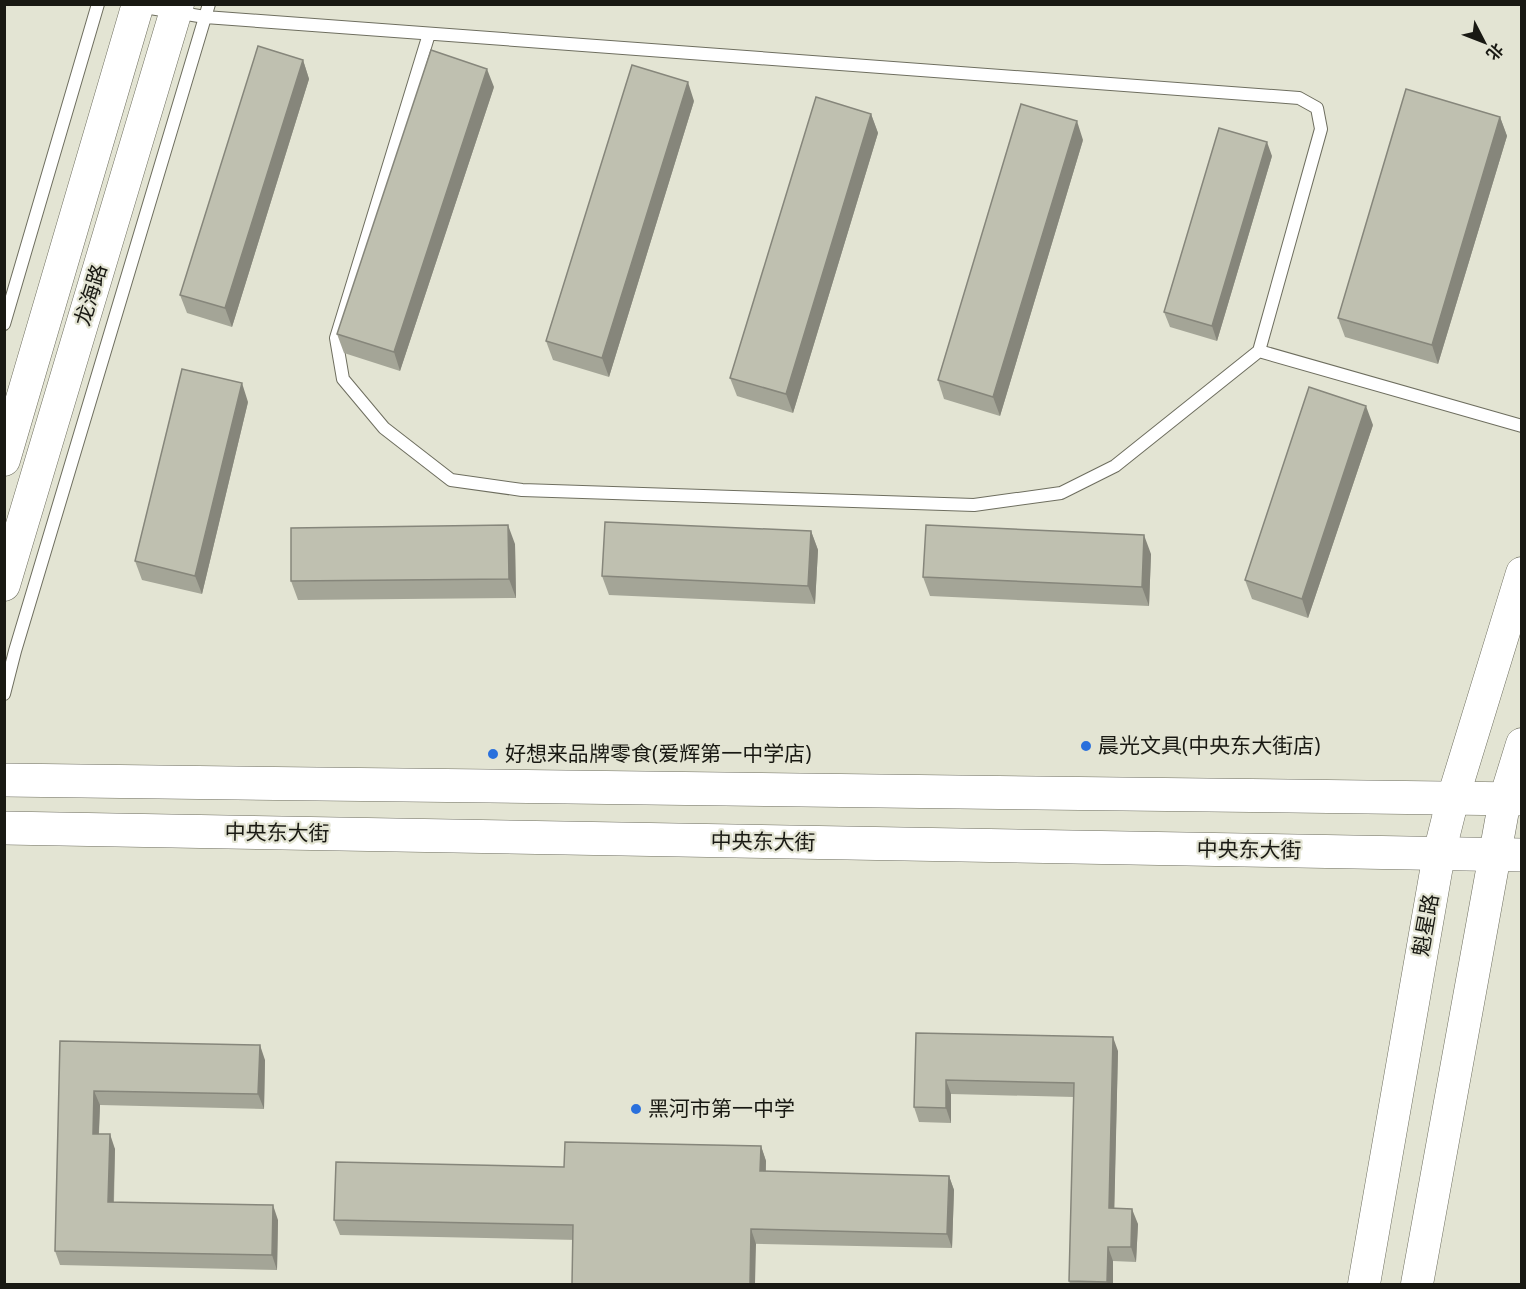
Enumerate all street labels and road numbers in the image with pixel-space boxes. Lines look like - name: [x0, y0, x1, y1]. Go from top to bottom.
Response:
- street label: 龙海路: [67, 260, 113, 329]
- street label: 中央东大街: [224, 817, 330, 847]
- street label: 中央东大街: [710, 826, 816, 856]
- street label: 中央东大街: [1196, 834, 1302, 864]
- street label: 魁星路: [1406, 891, 1444, 958]

